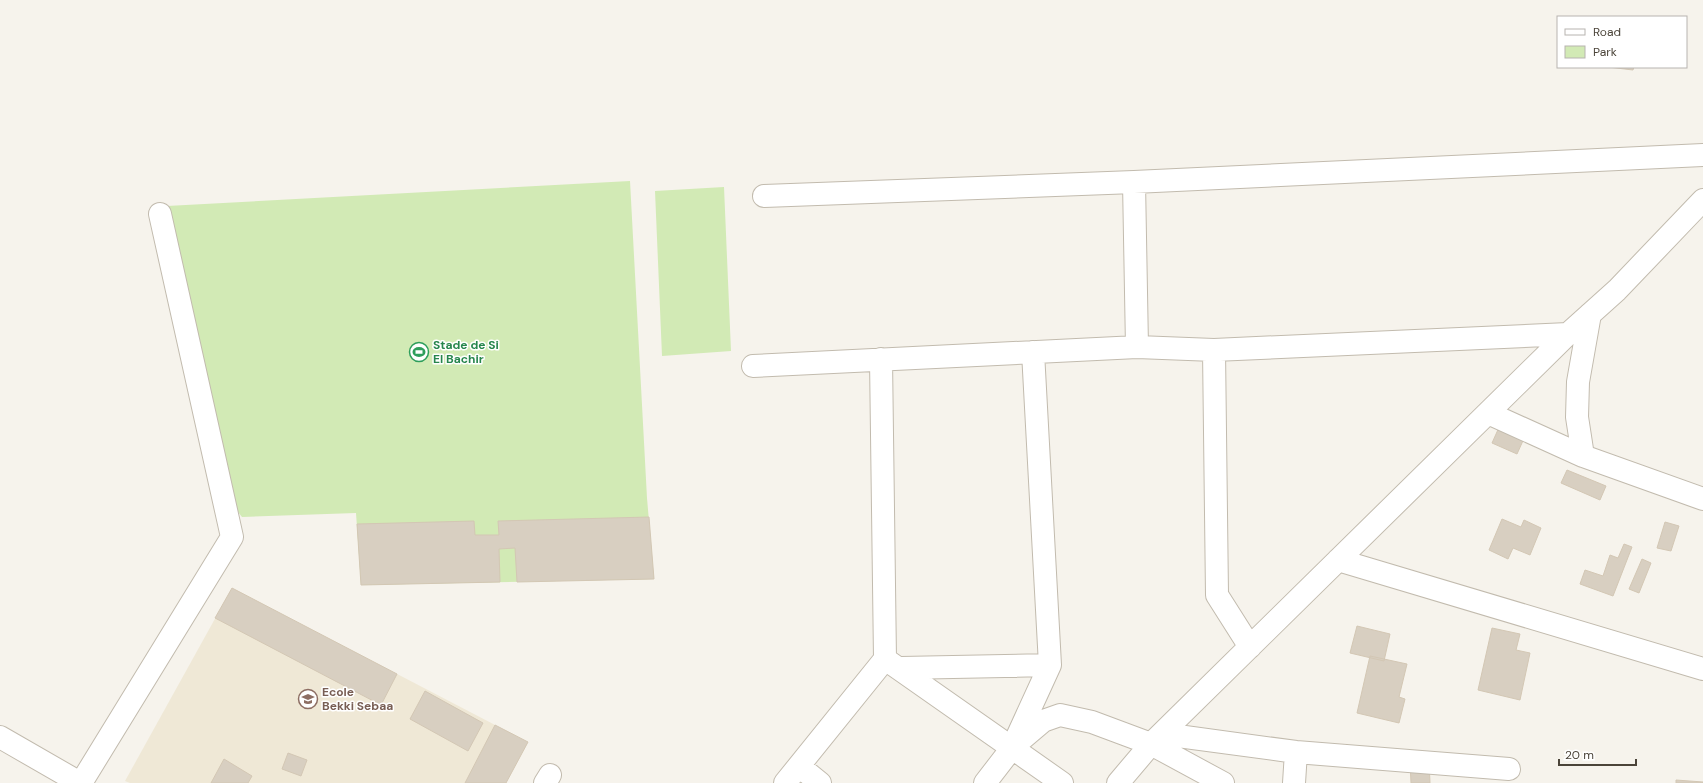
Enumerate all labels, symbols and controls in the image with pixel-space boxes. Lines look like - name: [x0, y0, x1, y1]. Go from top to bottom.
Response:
- legend: [1557, 16, 1687, 68]
- text: Road: [1593, 24, 1621, 40]
- text: Park: [1593, 44, 1617, 60]
- place label: Stade de Si El Bachir: [433, 337, 499, 367]
- sports icon: Stade de Si El Bachir: [408, 341, 430, 363]
- place label: Ecole Bekki Sebaa: [322, 684, 393, 714]
- school or university icon: Ecole Bekki Sebaa: [297, 688, 319, 710]
- scale bar: [1559, 741, 1636, 767]
- text: 20 m: [1565, 747, 1594, 763]

